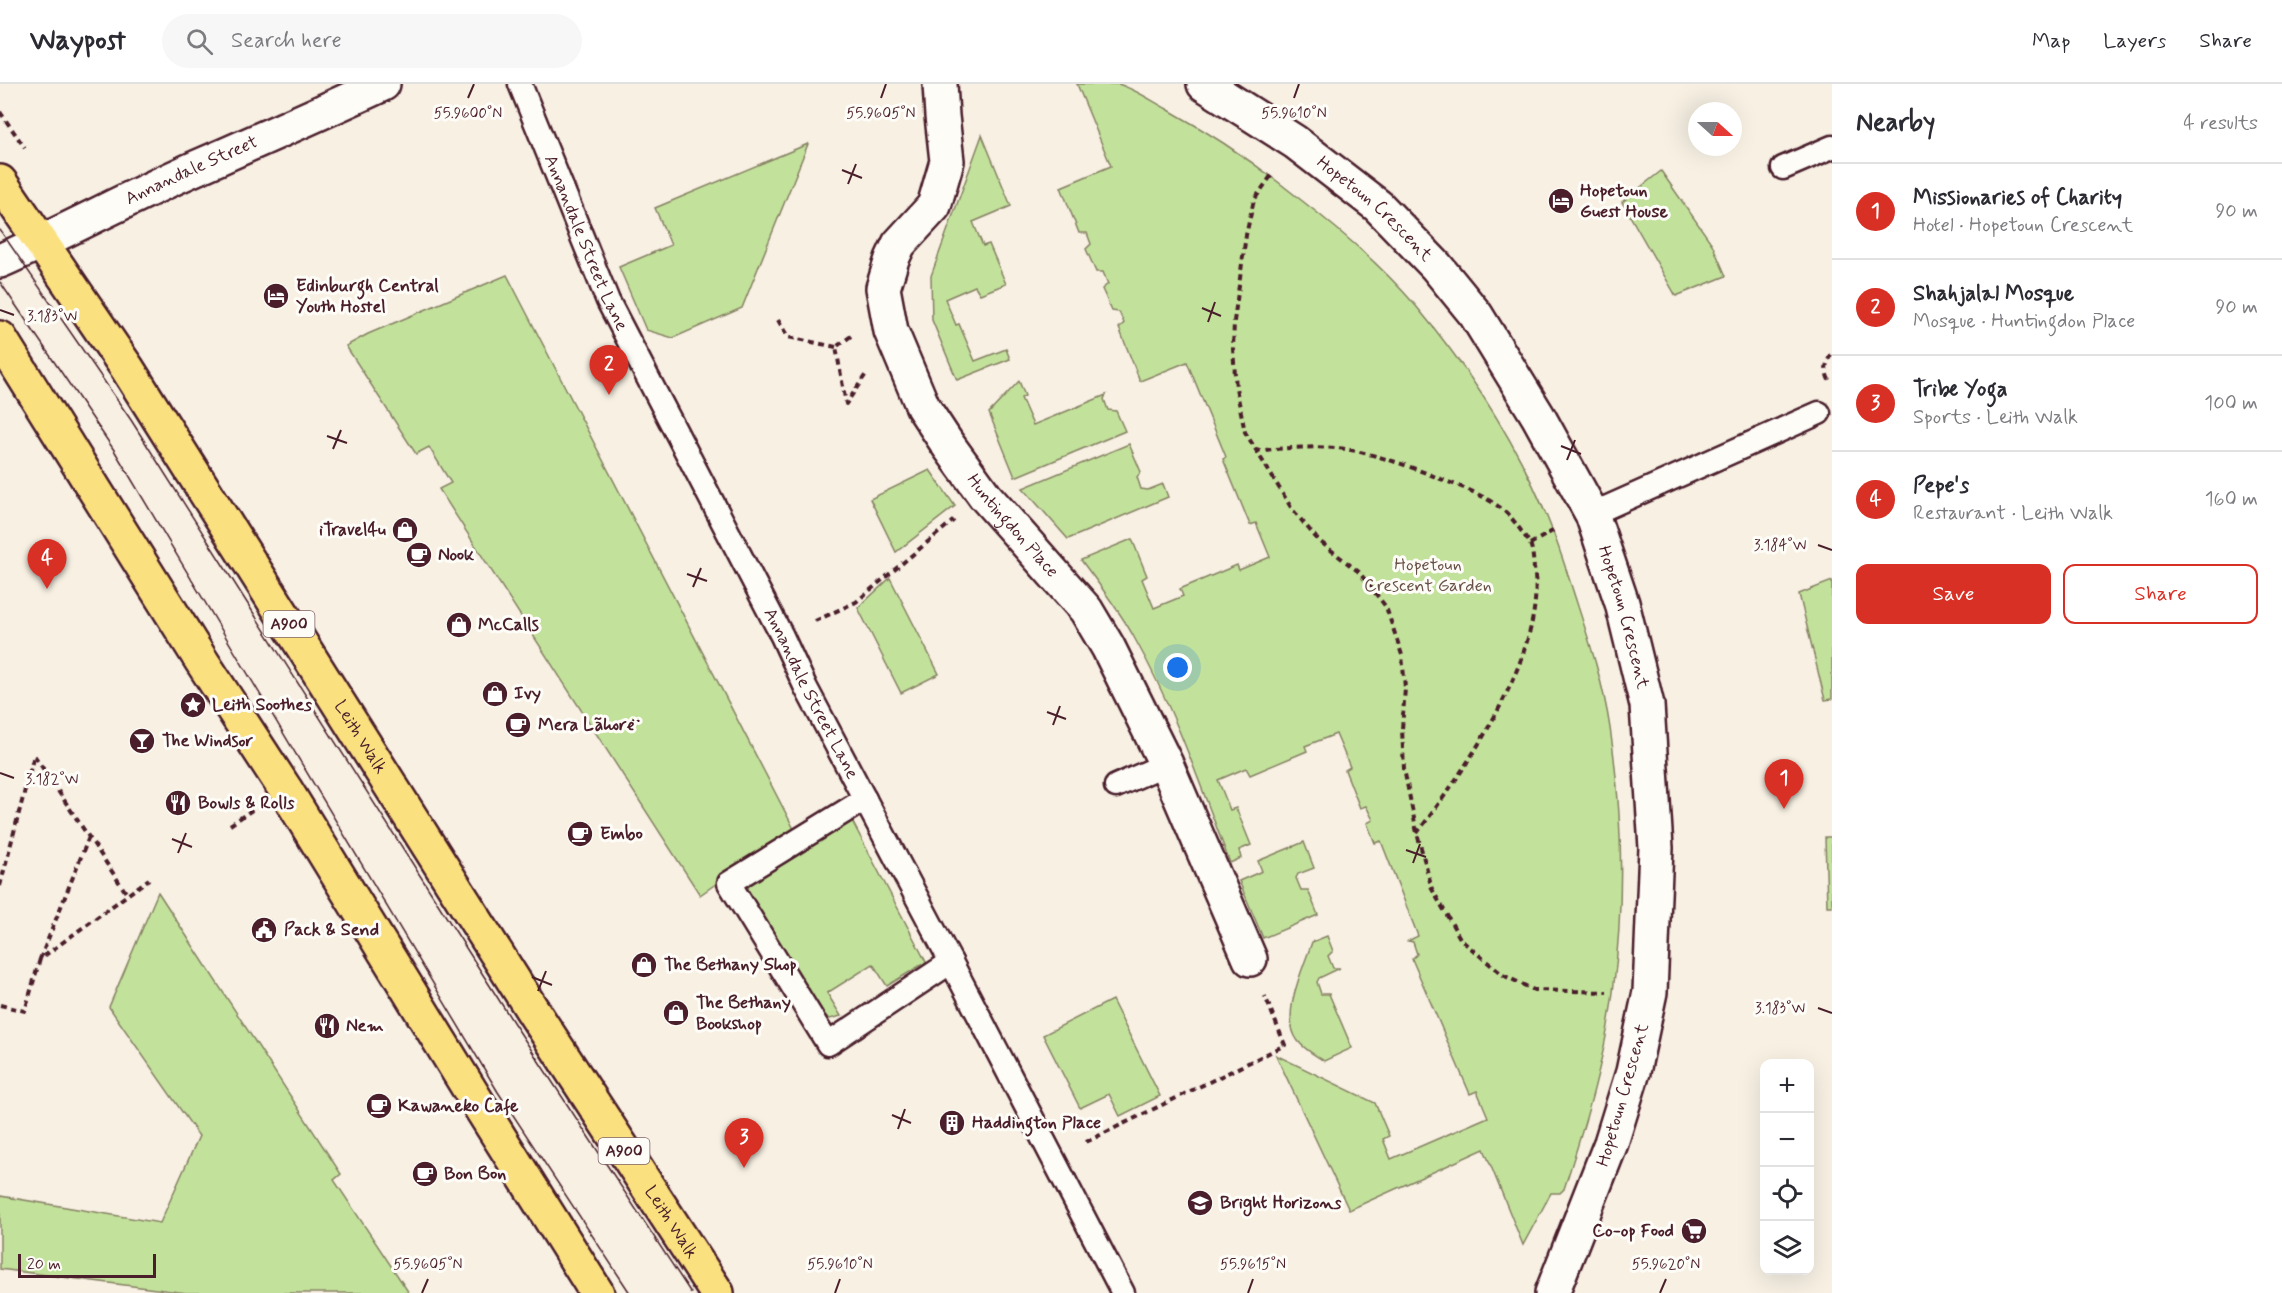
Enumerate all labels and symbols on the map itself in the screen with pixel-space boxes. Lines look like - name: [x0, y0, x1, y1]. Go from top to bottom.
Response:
- north arrow: [1688, 102, 1742, 156]
- text: 55.9600°N: [434, 104, 502, 124]
- text: 55.9605°N: [846, 104, 916, 124]
- text: 55.9610°N: [1261, 104, 1327, 124]
- street label: Annandale Street: [121, 130, 262, 211]
- street label: Annandale Street Lane: [538, 151, 634, 335]
- street label: Hopetoun Crescent: [1312, 151, 1438, 267]
- place label: Hopetoun Guest House: [1580, 179, 1668, 224]
- hotel icon: Hopetoun Guest House: [1546, 186, 1576, 216]
- place label: Edinburgh Central Youth Hostel: [296, 274, 439, 319]
- hotel icon: Edinburgh Central Youth Hostel: [261, 281, 291, 311]
- text: 3.183°W: [27, 307, 77, 327]
- pin: 2: [590, 346, 628, 395]
- street label: Huntingdon Place: [961, 469, 1064, 583]
- shop icon: iTravel4u: [390, 515, 420, 545]
- place label: iTravel4u: [319, 518, 386, 542]
- text: 3.184°W: [1754, 536, 1806, 556]
- pin: 4: [28, 540, 66, 589]
- cafe icon: Nook: [404, 540, 434, 570]
- place label: Nook: [438, 543, 475, 567]
- street label: Hopetoun Crescent: [1592, 543, 1655, 692]
- park label: Hopetoun Crescent Garden: [1364, 553, 1492, 598]
- street label: Annandale Street Lane: [758, 604, 864, 783]
- shop icon: McCalls: [444, 610, 474, 640]
- road number: A900: [264, 611, 314, 637]
- place label: McCalls: [478, 613, 539, 637]
- your location: [1163, 653, 1192, 682]
- shop icon: Ivy: [480, 679, 510, 709]
- place label: Ivy: [514, 682, 541, 706]
- place icon: Leith Soothes: [178, 690, 208, 720]
- place label: Leith Soothes: [212, 693, 312, 717]
- street label: Leith Walk: [328, 696, 392, 779]
- cafe icon: Mera Lãhorë: [503, 710, 533, 740]
- place label: Mera Lãhorë: [538, 713, 641, 737]
- bar icon: The Windsor: [127, 726, 157, 756]
- place label: The Windsor: [162, 729, 254, 753]
- pin: 1: [1764, 760, 1804, 809]
- text: 3.182°W: [26, 770, 78, 790]
- restaurant icon: Bowls & Rolls: [163, 788, 193, 818]
- place label: Bowls & Rolls: [198, 791, 295, 815]
- cafe icon: Embo: [565, 819, 595, 849]
- place label: Embo: [600, 822, 643, 846]
- public building icon: Pack & Send: [249, 915, 279, 945]
- place label: Pack & Send: [284, 918, 379, 942]
- shop icon: The Bethany Shop: [629, 950, 659, 980]
- place label: The Bethany Shop: [664, 953, 797, 977]
- place label: The Bethany Bookshop: [696, 991, 791, 1036]
- shop icon: The Bethany Bookshop: [661, 998, 691, 1028]
- text: 3.183°W: [1755, 999, 1805, 1019]
- restaurant icon: Nem: [312, 1011, 342, 1041]
- place label: Nem: [346, 1014, 384, 1038]
- street label: Hopetoun Crescent: [1591, 1020, 1655, 1169]
- cafe icon: Kawaneko Cafe: [364, 1091, 394, 1121]
- place label: Kawaneko Cafe: [398, 1094, 519, 1118]
- building icon: Haddington Place: [937, 1108, 967, 1138]
- place label: Haddington Place: [972, 1111, 1101, 1137]
- pin: 3: [724, 1118, 764, 1168]
- road number: A900: [598, 1138, 650, 1164]
- cafe icon: Bon Bon: [410, 1159, 440, 1189]
- place label: Bon Bon: [444, 1162, 506, 1186]
- street label: Leith Walk: [638, 1181, 704, 1264]
- school or university icon: Bright Horizons: [1185, 1188, 1215, 1218]
- place label: Bright Horizons: [1220, 1191, 1342, 1217]
- supermarket icon: Co-op Food: [1679, 1216, 1709, 1246]
- place label: Co-op Food: [1592, 1219, 1674, 1243]
- scale bar: [18, 1251, 156, 1278]
- text: 55.9605°N: [393, 1255, 463, 1275]
- text: 55.9610°N: [807, 1255, 873, 1275]
- text: 55.9615°N: [1220, 1255, 1286, 1275]
- text: 55.9620°N: [1632, 1255, 1700, 1275]

